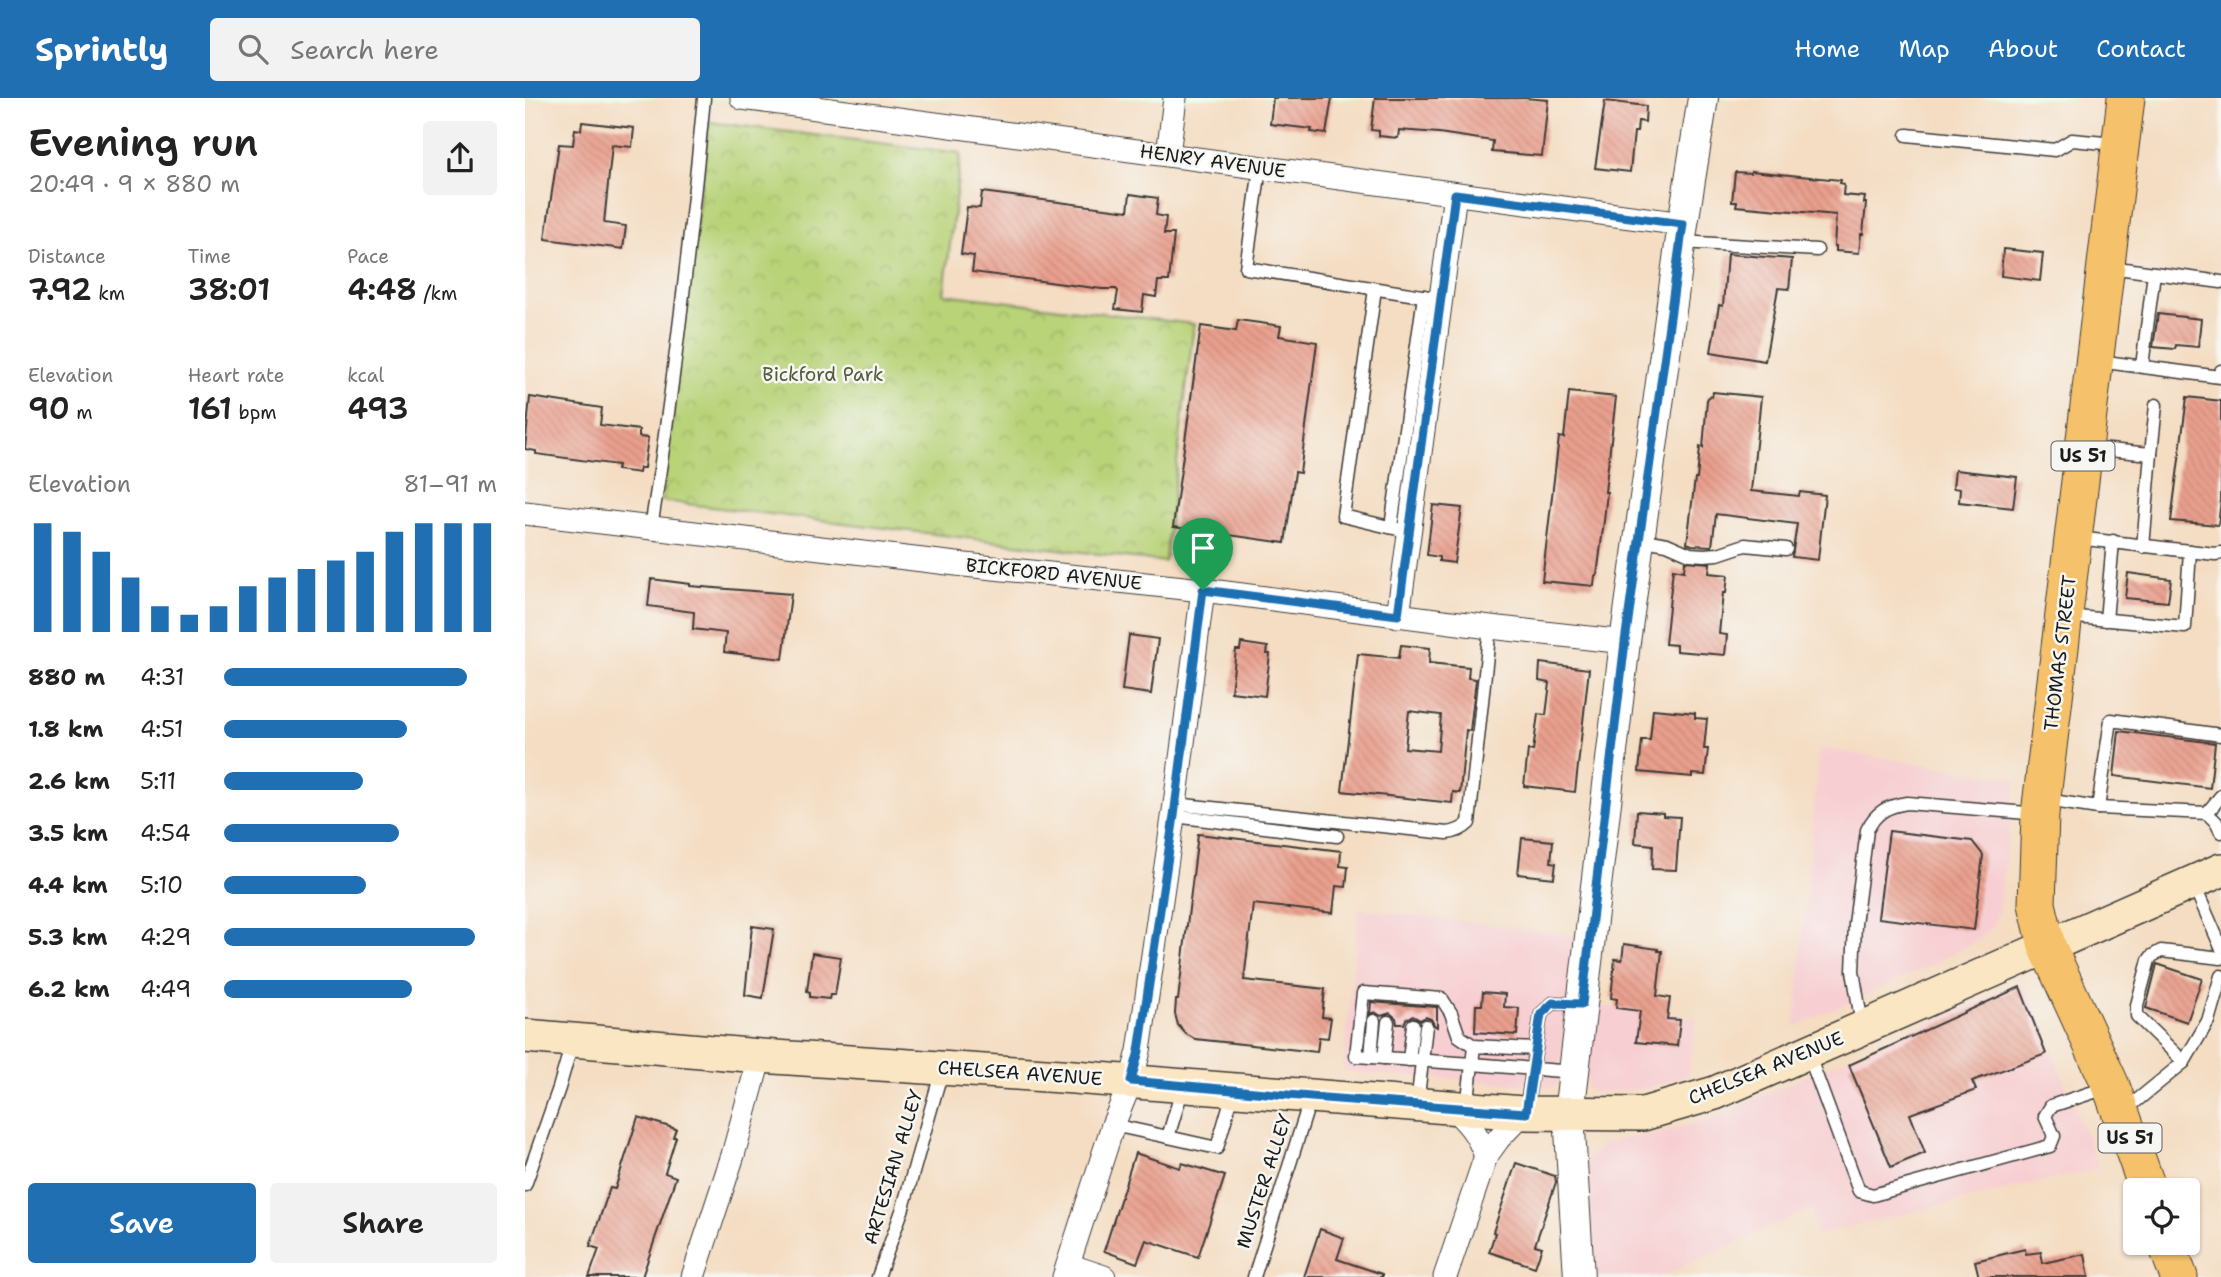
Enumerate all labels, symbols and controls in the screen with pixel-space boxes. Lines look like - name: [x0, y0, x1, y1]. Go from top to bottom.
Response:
- search box: [210, 18, 700, 81]
- text: Sprintly: [35, 27, 168, 72]
- icon: search: [234, 30, 272, 68]
- text: Search here: [290, 32, 439, 67]
- text: Home: [1794, 33, 1860, 65]
- text: Map: [1898, 33, 1950, 65]
- text: About: [1988, 33, 2058, 65]
- text: Contact: [2096, 33, 2186, 65]
- text: Evening run: [28, 117, 258, 168]
- button: share: [423, 121, 497, 195]
- street label: HENRY AVENUE: [1138, 138, 1288, 184]
- text: 20:49 · 9 × 880 m: [28, 169, 240, 199]
- text: Distance: [28, 244, 106, 269]
- text: Time: [188, 244, 231, 269]
- text: Pace: [347, 244, 389, 269]
- text: 7.92: [28, 269, 92, 310]
- text: 38:01: [188, 269, 270, 310]
- text: 4:48: [347, 269, 417, 310]
- text: km: [92, 281, 125, 306]
- text: /km: [417, 281, 457, 306]
- park label: Bickford Park: [762, 362, 884, 387]
- text: Elevation: [28, 363, 113, 388]
- text: Heart rate: [188, 363, 284, 388]
- text: kcal: [347, 363, 384, 388]
- text: 90: [28, 388, 70, 429]
- text: 161: [188, 388, 232, 429]
- text: 493: [347, 388, 409, 429]
- text: m: [70, 400, 93, 425]
- text: bpm: [232, 400, 277, 425]
- road number: US 51: [2051, 442, 2115, 470]
- text: Elevation: [28, 469, 131, 499]
- text: 81–91 m: [404, 469, 497, 499]
- pin: [1173, 518, 1233, 590]
- icon: arrive: [1184, 529, 1222, 567]
- street label: BICKFORD AVENUE: [965, 552, 1144, 596]
- street label: THOMAS STREET: [2038, 573, 2082, 732]
- text: 880 m: [28, 662, 105, 692]
- text: 4:31: [140, 662, 185, 692]
- text: 1.8 km: [28, 714, 103, 744]
- text: 4:51: [140, 714, 184, 744]
- text: 2.6 km: [28, 766, 110, 796]
- text: 5:11: [140, 766, 176, 796]
- text: 3.5 km: [28, 818, 108, 848]
- text: 4:54: [140, 818, 191, 848]
- text: 4.4 km: [28, 870, 108, 900]
- text: 5:10: [140, 870, 183, 900]
- text: 5.3 km: [28, 922, 108, 952]
- text: 4:29: [140, 922, 191, 952]
- text: 6.2 km: [28, 974, 110, 1004]
- text: 4:49: [140, 974, 191, 1004]
- street label: CHELSEA AVENUE: [1685, 1025, 1847, 1111]
- street label: CHELSEA AVENUE: [937, 1055, 1103, 1091]
- street label: ARTESIAN ALLEY: [858, 1086, 929, 1248]
- street label: MUSTER ALLEY: [1230, 1110, 1298, 1252]
- road number: US 51: [2099, 1124, 2161, 1153]
- map controls: [2123, 1178, 2200, 1255]
- button: locate: [2123, 1178, 2200, 1255]
- button: Save: [28, 1183, 256, 1263]
- button: Share: [270, 1183, 497, 1263]

